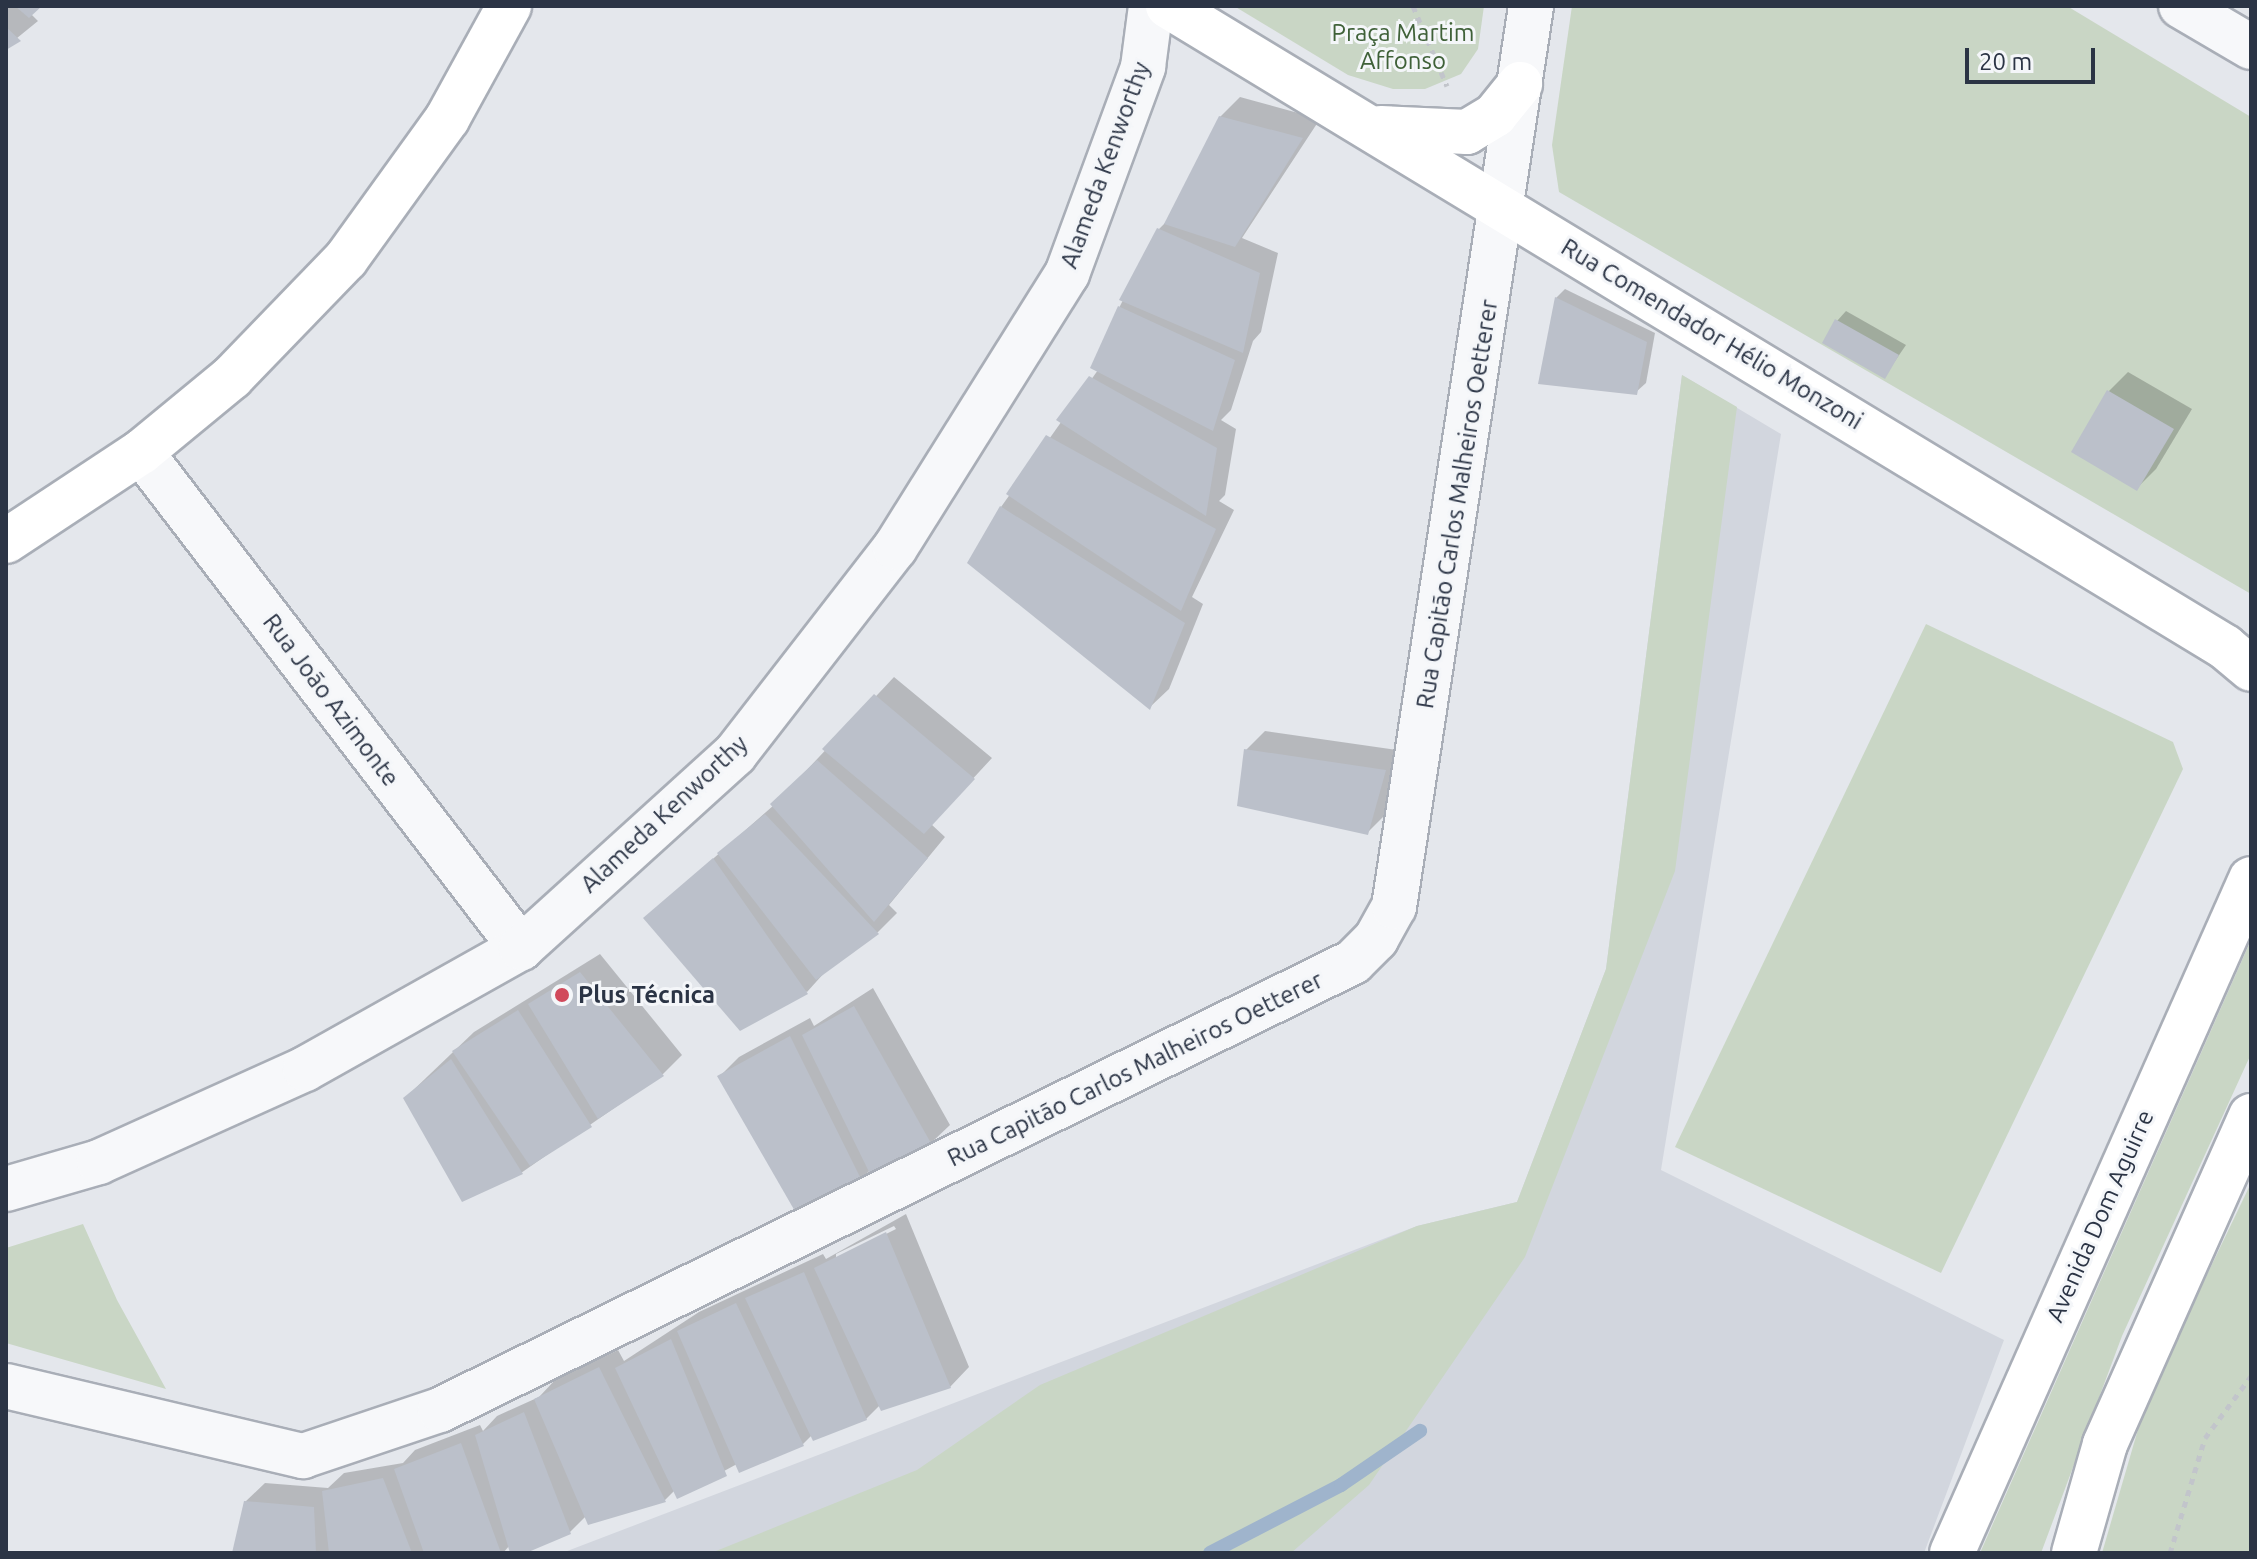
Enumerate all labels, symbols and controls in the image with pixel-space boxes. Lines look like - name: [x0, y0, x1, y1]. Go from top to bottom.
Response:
- park label: Praça Martim Affonso: [1332, 19, 1474, 75]
- scale bar: [1969, 32, 2099, 82]
- text: 20 m: [1979, 48, 2032, 75]
- street label: Alameda Kenworthy: [1054, 58, 1156, 272]
- street label: Rua Comendador Hélio Monzoni: [1556, 232, 1868, 436]
- street label: Rua Capitão Carlos Malheiros Oetterer: [1410, 297, 1504, 711]
- street label: Rua João Azimonte: [257, 608, 405, 792]
- street label: Alameda Kenworthy: [575, 729, 753, 899]
- street label: Rua Capitão Carlos Malheiros Oetterer: [943, 965, 1327, 1173]
- place label: Plus Técnica: [578, 981, 715, 1009]
- marker: Plus Técnica: [553, 986, 571, 1004]
- street label: Avenida Dom Aguirre: [2040, 1105, 2160, 1327]

